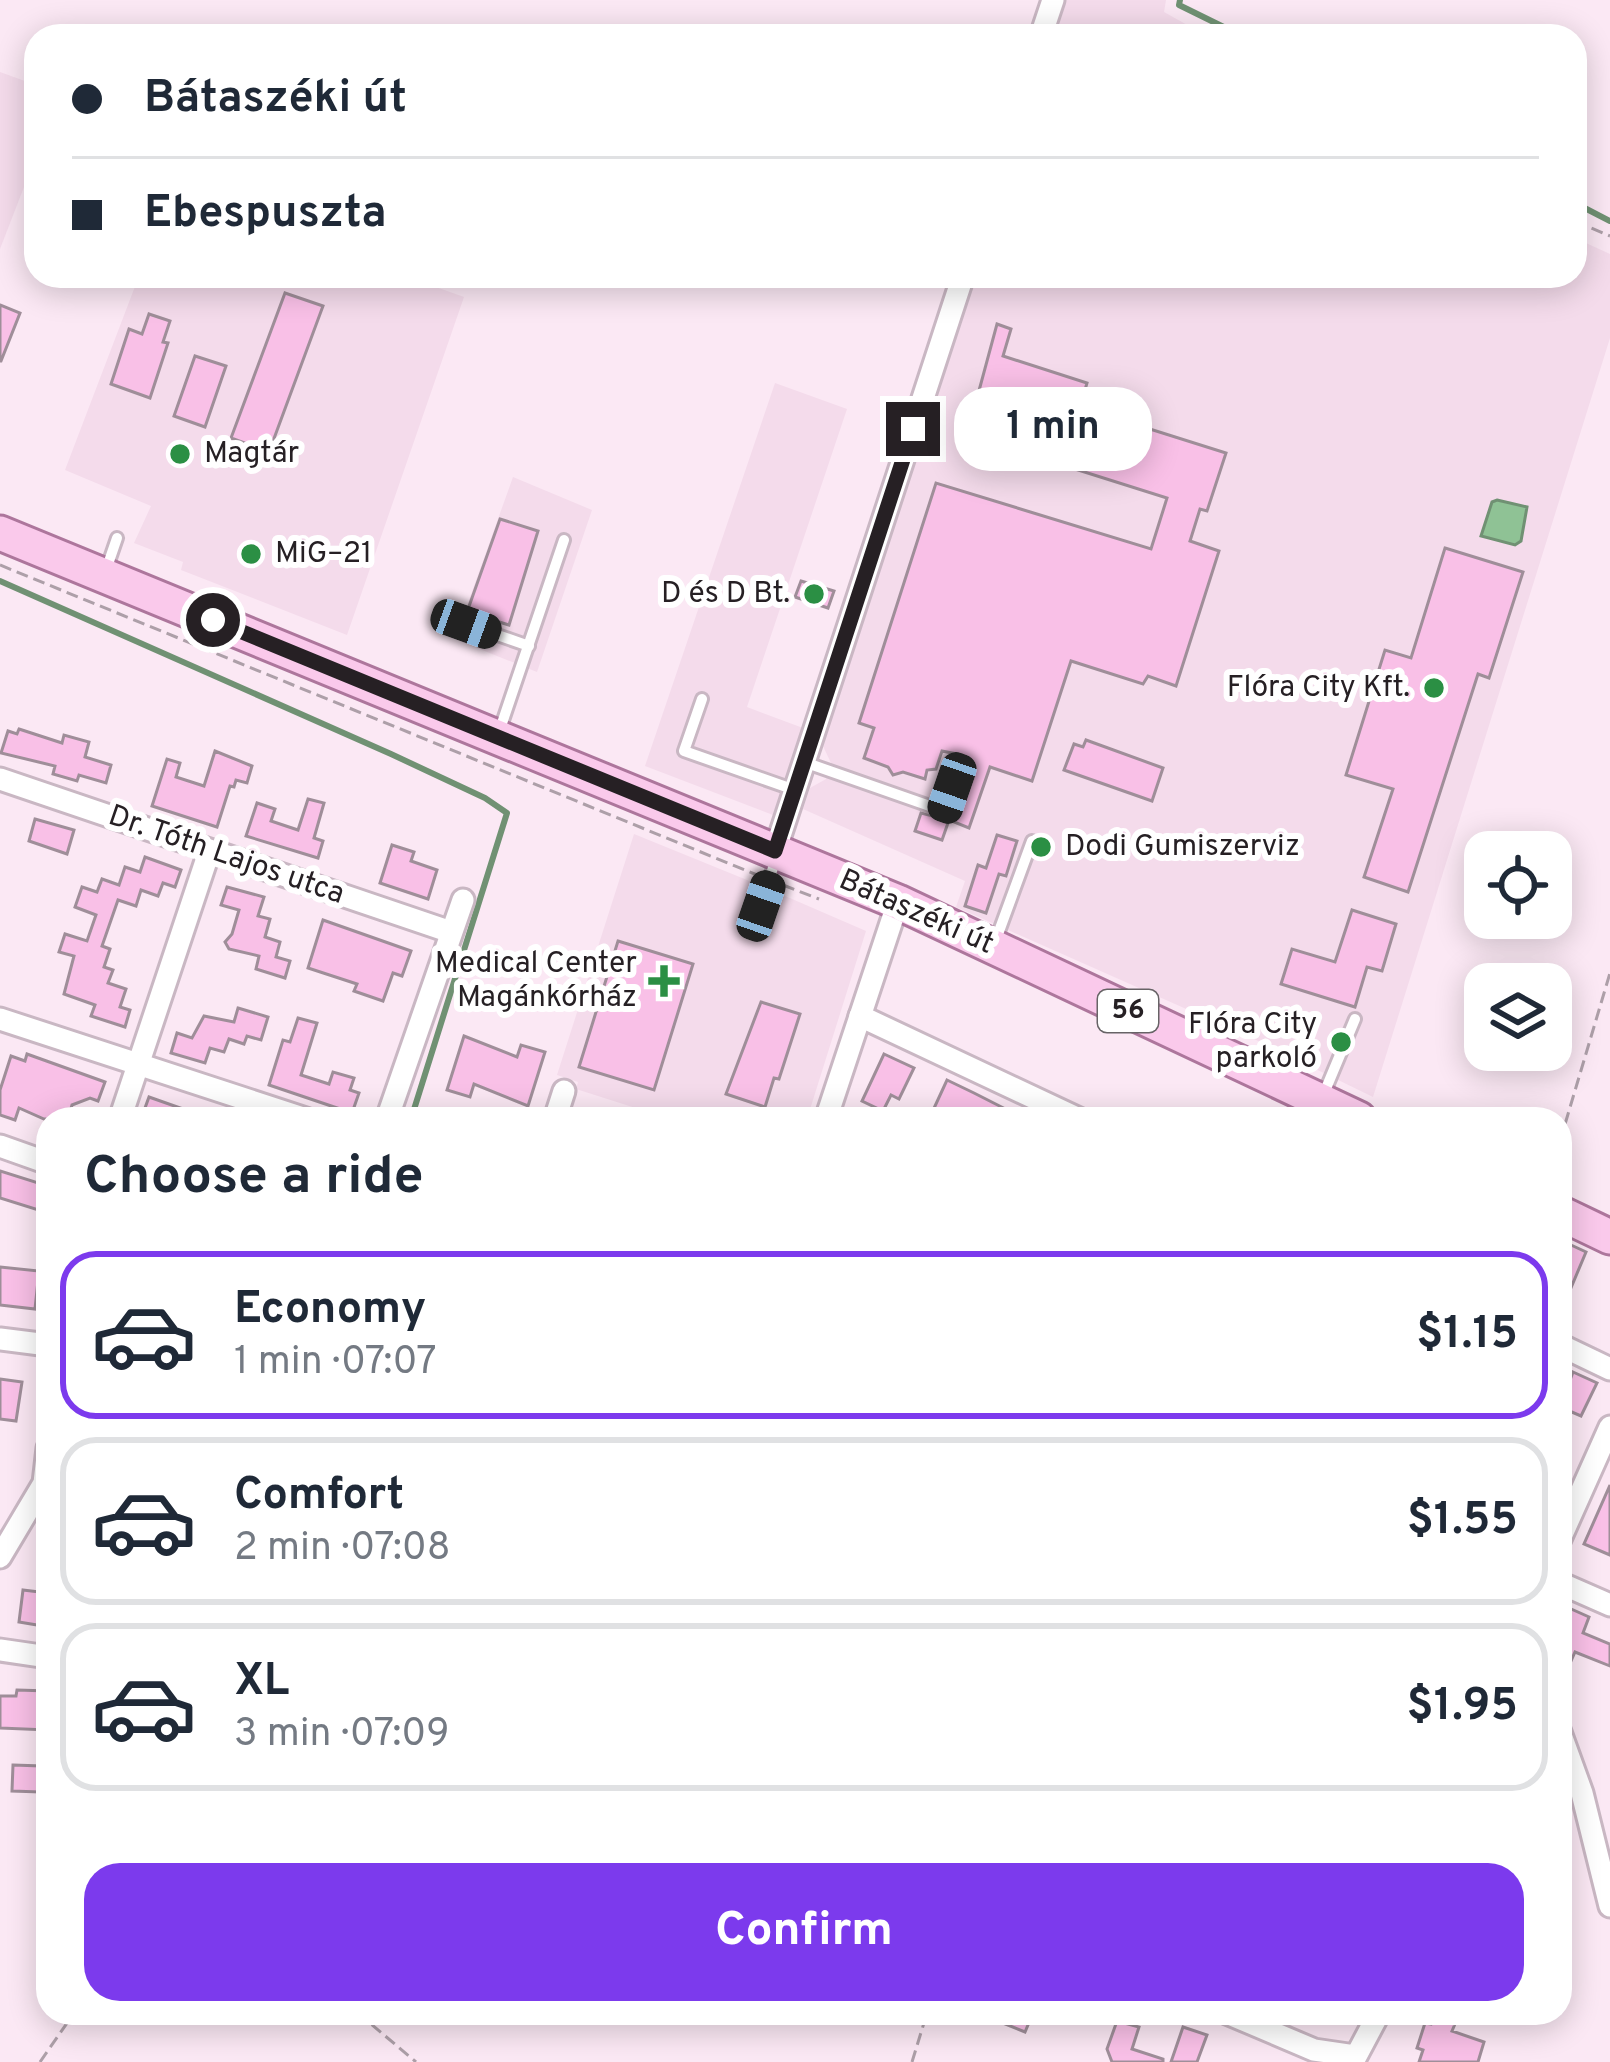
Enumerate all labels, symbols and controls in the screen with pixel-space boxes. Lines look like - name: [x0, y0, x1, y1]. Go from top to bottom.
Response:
- text: Bátaszéki út: [144, 71, 407, 128]
- text: Ebespuszta: [144, 186, 386, 243]
- callout: 1 min: [955, 387, 1153, 471]
- route end: [886, 402, 940, 456]
- text: 1 min: [1006, 404, 1100, 453]
- place label: Magtár: [204, 436, 299, 473]
- marker: Magtár: [167, 441, 193, 467]
- place label: MiG–21: [275, 536, 372, 573]
- marker: MiG–21: [238, 541, 264, 567]
- place label: D és D Bt.: [661, 576, 790, 613]
- marker: D és D Bt.: [801, 581, 827, 607]
- route start: [186, 593, 240, 647]
- car: [426, 595, 506, 653]
- place label: Flóra City Kft.: [1227, 670, 1410, 707]
- marker: Flóra City Kft.: [1421, 675, 1447, 701]
- car: [923, 748, 981, 828]
- street label: Dr. Tóth Lajos utca: [103, 798, 349, 914]
- place label: Dodi Gumiszerviz: [1065, 829, 1300, 866]
- map controls: [1464, 831, 1572, 1071]
- button: locate: [1464, 831, 1572, 939]
- marker: Dodi Gumiszerviz: [1028, 834, 1054, 860]
- street label: Bátaszéki út: [833, 862, 999, 964]
- car: [732, 866, 790, 946]
- place label: Medical Center Magánkórház: [435, 946, 637, 1017]
- button: layers: [1464, 963, 1572, 1071]
- marker: Medical Center Magánkórház: [648, 965, 680, 997]
- road number: 56: [1098, 990, 1158, 1032]
- place label: Flóra City parkoló: [1188, 1007, 1317, 1078]
- marker: Flóra City parkoló: [1328, 1029, 1354, 1055]
- text: Choose a ride: [84, 1144, 424, 1213]
- icon: car: [90, 1281, 198, 1389]
- text: Economy: [234, 1282, 426, 1339]
- text: $1.15: [1416, 1307, 1518, 1364]
- text: 1 min · 07:07: [234, 1339, 437, 1388]
- icon: car: [90, 1467, 198, 1575]
- text: Comfort: [234, 1468, 404, 1525]
- text: $1.55: [1407, 1493, 1518, 1550]
- text: 2 min · 07:08: [234, 1525, 451, 1574]
- icon: car: [90, 1653, 198, 1761]
- text: XL: [234, 1654, 289, 1711]
- text: $1.95: [1407, 1679, 1518, 1736]
- text: 3 min · 07:09: [234, 1711, 450, 1760]
- button: Confirm: [84, 1863, 1524, 2001]

